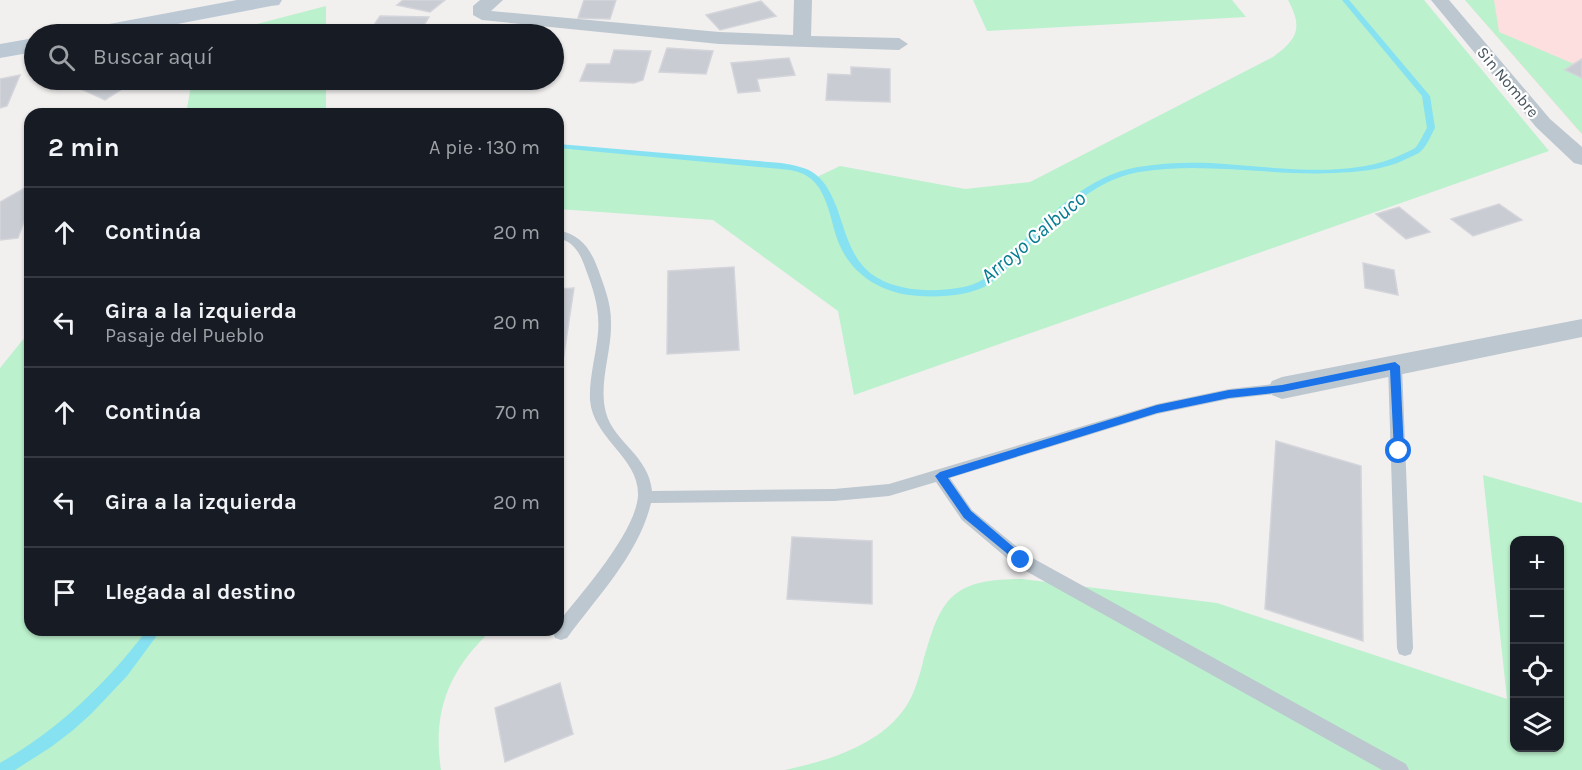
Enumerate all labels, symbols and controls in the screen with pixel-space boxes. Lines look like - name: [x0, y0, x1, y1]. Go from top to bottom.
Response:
- search box: [24, 24, 564, 90]
- icon: search: [45, 41, 78, 74]
- street label: Sin Nombre: [1473, 43, 1543, 121]
- text: Buscar aquí: [93, 44, 213, 70]
- text: 2 min: [48, 132, 120, 163]
- text: A pie · 130 m: [429, 136, 540, 159]
- water label: Arroyo Calbuco: [976, 186, 1091, 288]
- icon: ahead: [48, 216, 81, 249]
- text: Continúa: [105, 219, 201, 245]
- text: 20 m: [493, 221, 540, 244]
- text: Gira a la izquierda: [105, 298, 297, 324]
- icon: left: [48, 306, 81, 339]
- text: 20 m: [493, 311, 540, 334]
- text: Pasaje del Pueblo: [105, 324, 264, 347]
- icon: ahead: [48, 396, 81, 429]
- text: Continúa: [105, 399, 201, 425]
- text: 70 m: [495, 401, 540, 424]
- route start: [1385, 437, 1411, 463]
- icon: left: [48, 486, 81, 519]
- text: Gira a la izquierda: [105, 489, 297, 515]
- text: 20 m: [493, 491, 540, 514]
- map controls: [1510, 536, 1564, 752]
- button: +: [1510, 536, 1564, 590]
- route end: [1007, 546, 1033, 572]
- icon: arrive: [48, 576, 81, 609]
- text: Llegada al destino: [105, 579, 296, 605]
- button: −: [1510, 590, 1564, 644]
- button: locate: [1510, 644, 1564, 698]
- button: layers: [1510, 698, 1564, 752]

